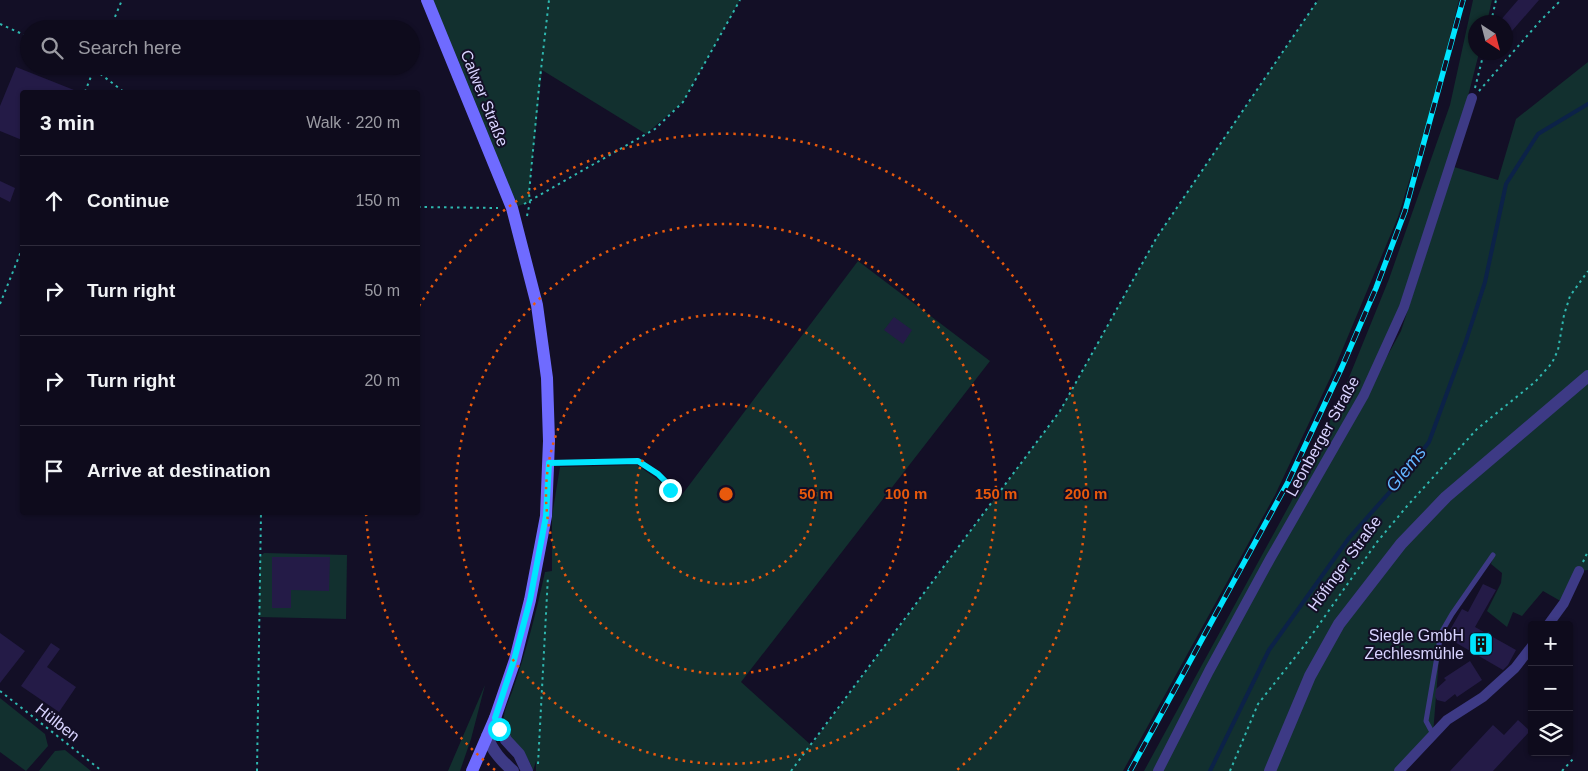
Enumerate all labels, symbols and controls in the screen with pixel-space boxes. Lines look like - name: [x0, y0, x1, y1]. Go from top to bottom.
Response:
- north arrow: [1468, 15, 1513, 60]
- search box: [20, 20, 420, 75]
- icon: search: [38, 34, 66, 62]
- text: Search here: [78, 37, 182, 58]
- street label: Calwer Straße: [458, 48, 512, 149]
- text: 3 min: [40, 111, 95, 134]
- text: Walk · 220 m: [306, 114, 400, 131]
- icon: ahead: [40, 187, 68, 215]
- text: Continue: [87, 190, 169, 211]
- text: 150 m: [356, 192, 400, 209]
- icon: right: [40, 277, 68, 305]
- text: Turn right: [87, 280, 175, 301]
- text: 50 m: [364, 282, 400, 299]
- icon: right: [40, 367, 68, 395]
- text: Turn right: [87, 370, 175, 391]
- text: 20 m: [364, 372, 400, 389]
- street label: Leonberger Straße: [1282, 373, 1362, 499]
- water label: Glems: [1382, 442, 1430, 496]
- icon: arrive: [40, 457, 68, 485]
- text: Arrive at destination: [87, 460, 271, 481]
- route end: [659, 479, 682, 502]
- centre of rings: [717, 485, 735, 503]
- text: 50 m: [799, 485, 833, 502]
- text: 100 m: [885, 485, 927, 502]
- text: 150 m: [975, 485, 1017, 502]
- text: 200 m: [1065, 485, 1107, 502]
- street label: Höfinger Straße: [1304, 513, 1385, 614]
- map controls: [1528, 621, 1573, 756]
- button: +: [1528, 621, 1573, 666]
- place label: Siegle GmbH Zechlesmühle: [1364, 627, 1464, 662]
- building icon: Siegle GmbH Zechlesmühle: [1468, 631, 1494, 657]
- button: −: [1528, 666, 1573, 711]
- street label: Hülben: [32, 700, 83, 745]
- button: layers: [1528, 711, 1573, 756]
- route start: [488, 718, 511, 741]

